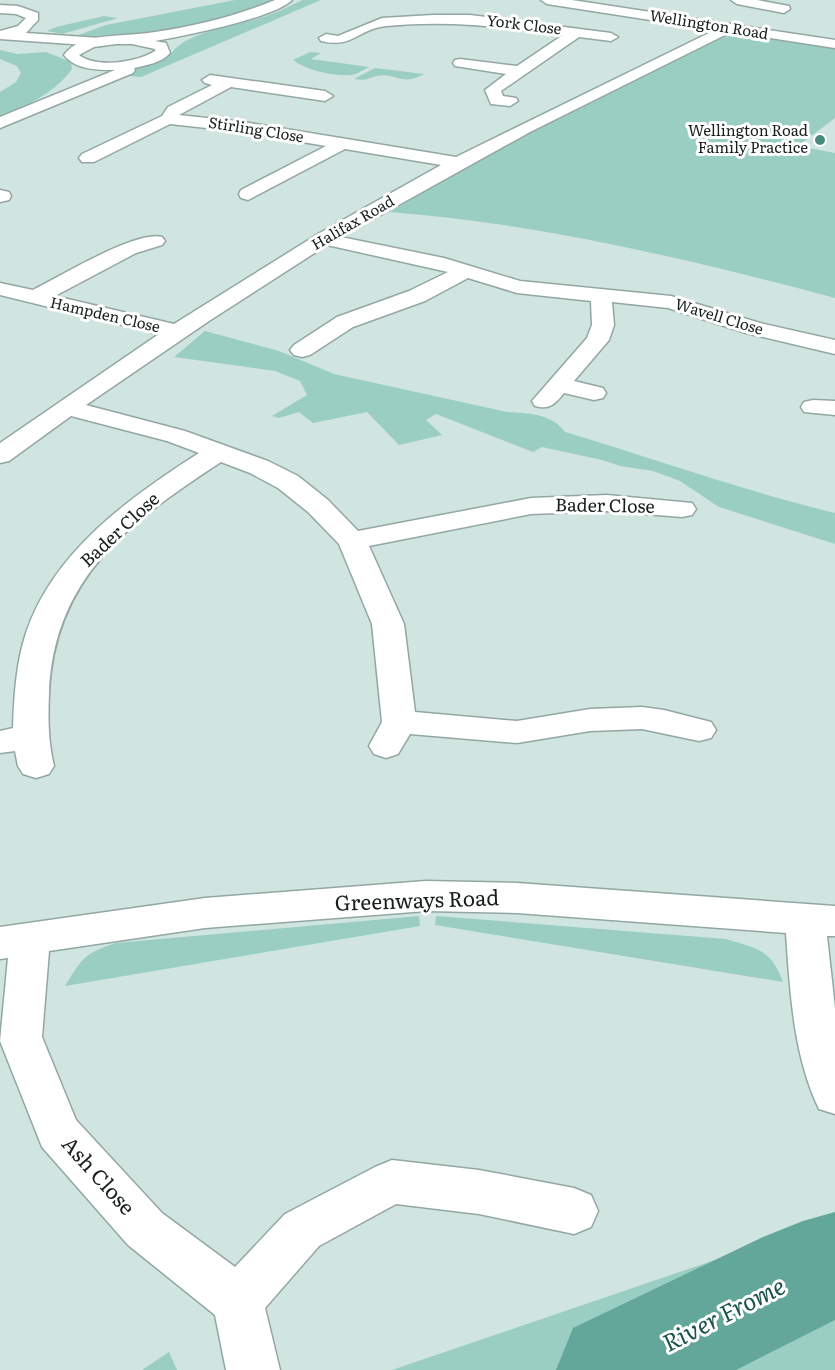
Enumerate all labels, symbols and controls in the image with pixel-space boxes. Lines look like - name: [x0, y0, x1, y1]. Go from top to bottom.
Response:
- street label: Wellington Road: [648, 3, 770, 44]
- street label: York Close: [485, 8, 563, 40]
- street label: Stirling Close: [207, 110, 306, 147]
- place label: Wellington Road Family Practice: [688, 118, 808, 158]
- marker: Wellington Road Family Practice: [813, 133, 827, 147]
- street label: Halifax Road: [307, 189, 398, 255]
- street label: Hampden Close: [48, 290, 163, 337]
- street label: Wavell Close: [673, 291, 767, 340]
- street label: Bader Close: [73, 485, 165, 573]
- street label: Bader Close: [555, 490, 655, 519]
- street label: Greenways Road: [334, 880, 500, 917]
- street label: Ash Close: [56, 1128, 144, 1221]
- water label: River Frome: [655, 1267, 790, 1359]

